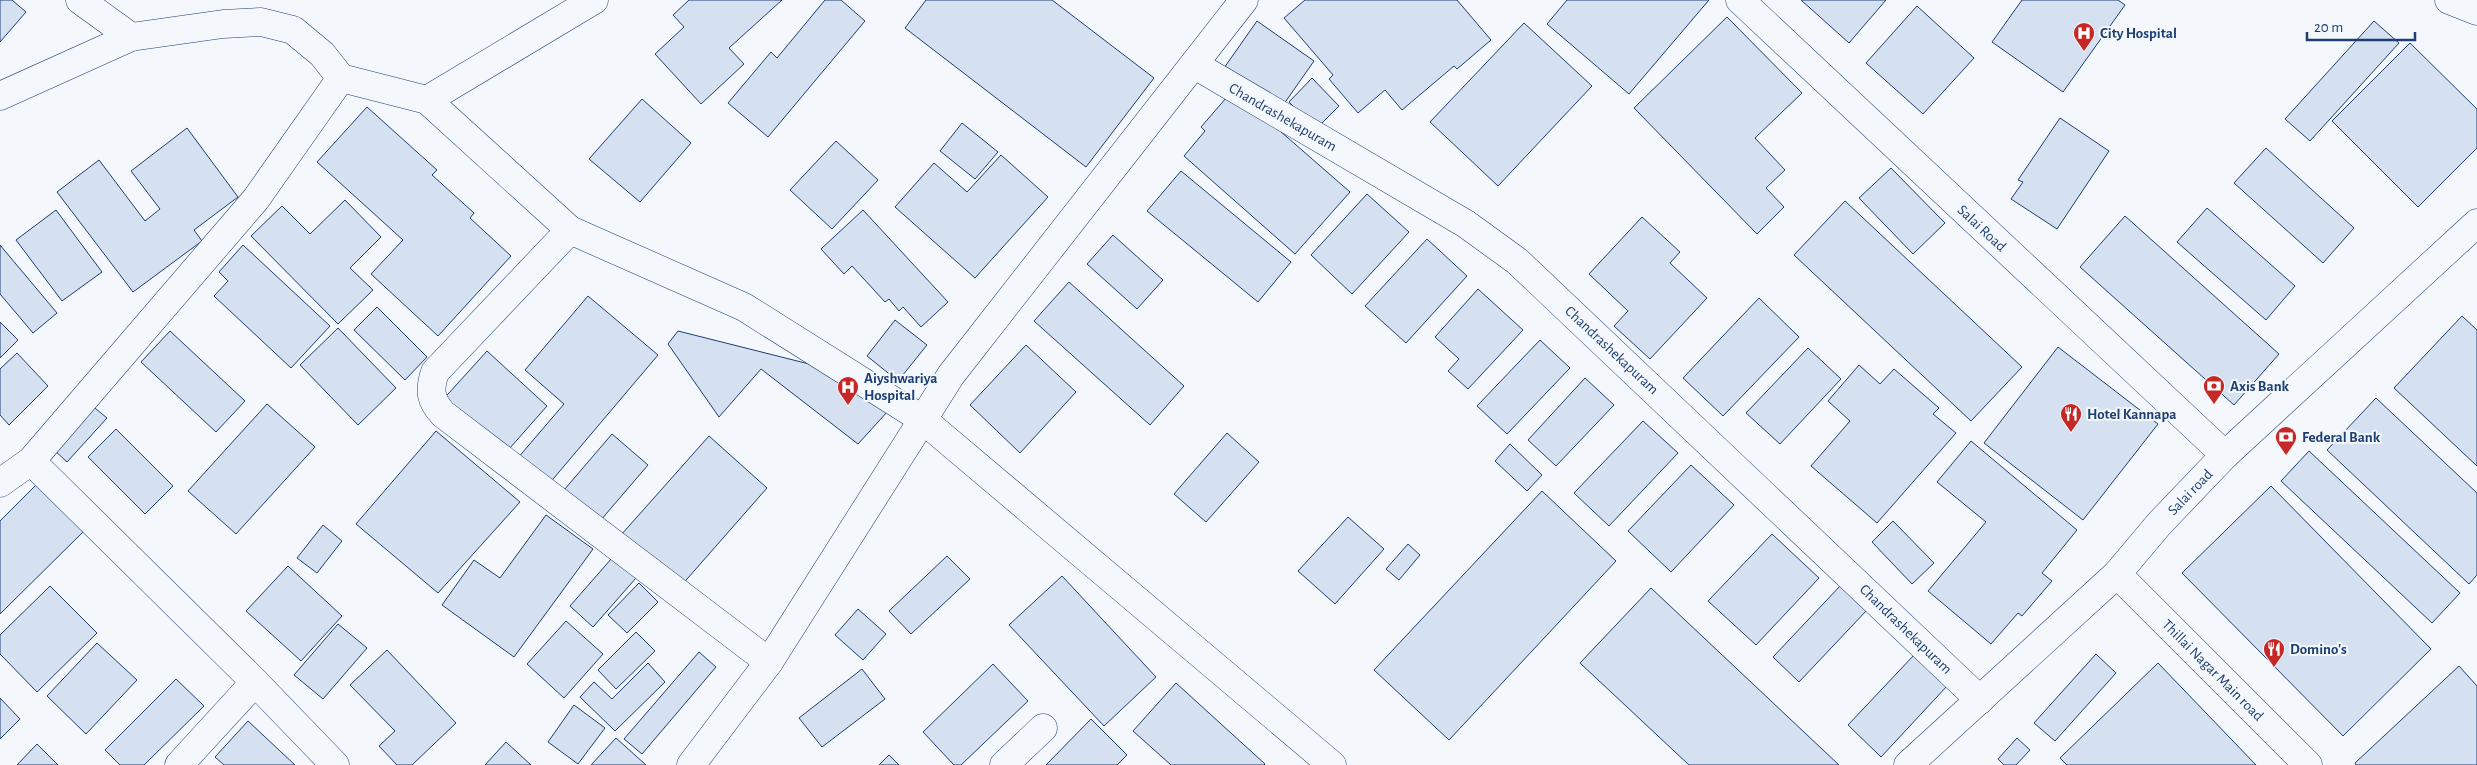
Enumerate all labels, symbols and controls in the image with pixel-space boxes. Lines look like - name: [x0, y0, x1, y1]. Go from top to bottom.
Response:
- scale bar: [2307, 10, 2414, 42]
- text: 20 m: [2314, 20, 2343, 35]
- hospital icon: City Hospital: [2072, 21, 2096, 52]
- place label: City Hospital: [2100, 26, 2177, 41]
- street label: Chandrashekapuram: [1226, 80, 1339, 154]
- street label: Salai Road: [1954, 202, 2009, 255]
- street label: Chandrashekapuram: [1562, 303, 1661, 397]
- place label: Aiyshwariya Hospital: [864, 371, 937, 403]
- bank icon: Axis Bank: [2202, 374, 2226, 405]
- hospital icon: Aiyshwariya Hospital: [836, 375, 860, 406]
- place label: Axis Bank: [2230, 379, 2290, 394]
- restaurant icon: Hotel Kannapa: [2059, 402, 2083, 433]
- place label: Hotel Kannapa: [2087, 407, 2176, 422]
- bank icon: Federal Bank: [2274, 425, 2298, 456]
- place label: Federal Bank: [2302, 430, 2381, 445]
- street label: Salai road: [2165, 466, 2216, 518]
- street label: Chandrashekapuram: [1857, 582, 1955, 677]
- street label: Thillai Nagar Main road: [2159, 617, 2266, 724]
- restaurant icon: Domino's: [2262, 637, 2286, 668]
- place label: Domino's: [2290, 642, 2347, 657]

